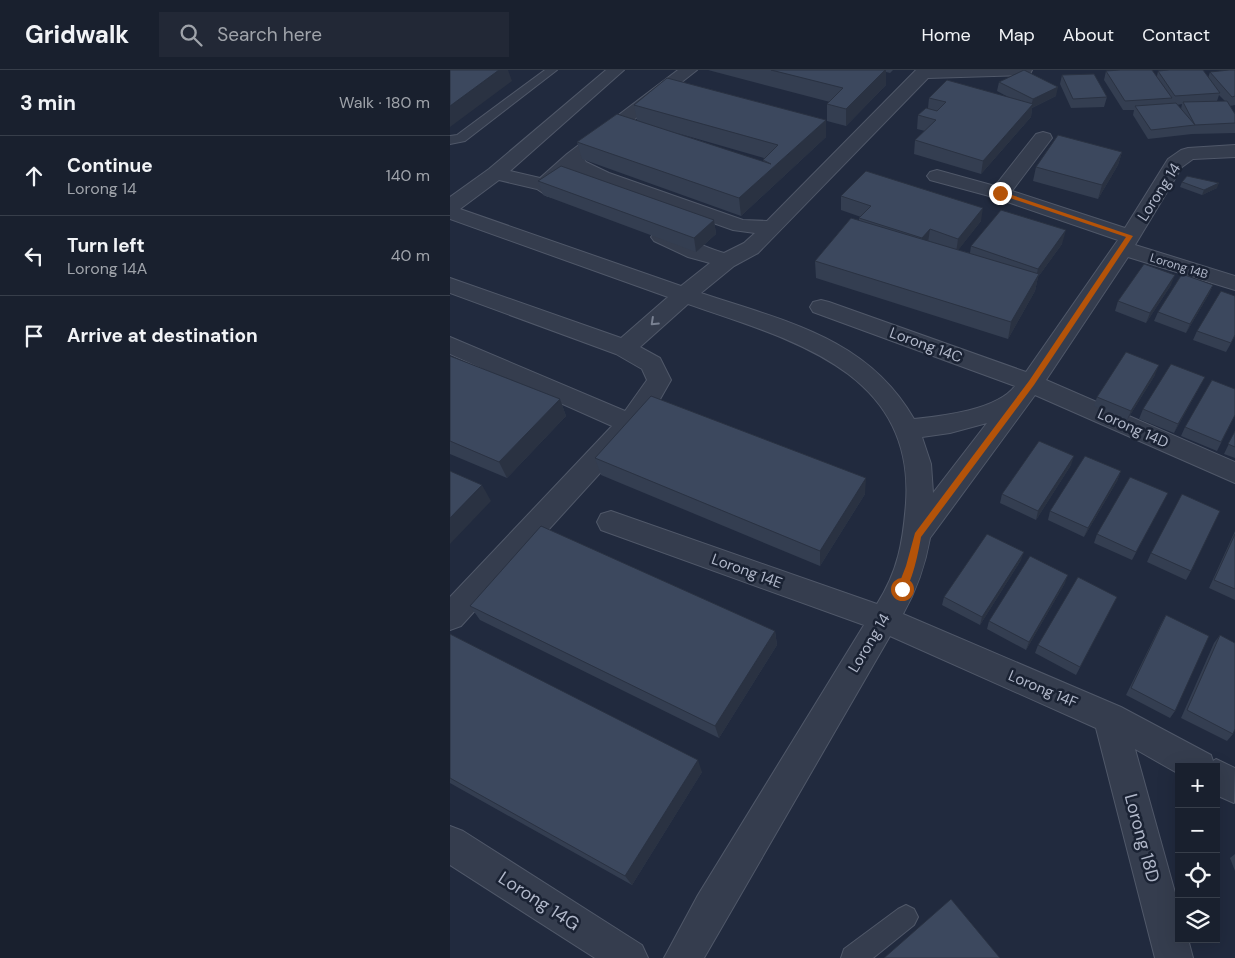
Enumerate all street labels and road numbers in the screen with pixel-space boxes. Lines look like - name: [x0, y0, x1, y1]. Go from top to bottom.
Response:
- street label: Lorong 14: [1133, 159, 1185, 225]
- street label: Lorong 14B: [1148, 250, 1210, 282]
- street label: Lorong 14C: [887, 323, 965, 368]
- street label: Lorong 14D: [1094, 403, 1172, 453]
- street label: Lorong 14E: [709, 549, 785, 593]
- street label: Lorong 14: [844, 610, 894, 676]
- street label: Lorong 14F: [1005, 665, 1081, 713]
- street label: Lorong 18D: [1119, 791, 1165, 885]
- street label: Lorong 14G: [494, 866, 584, 936]

